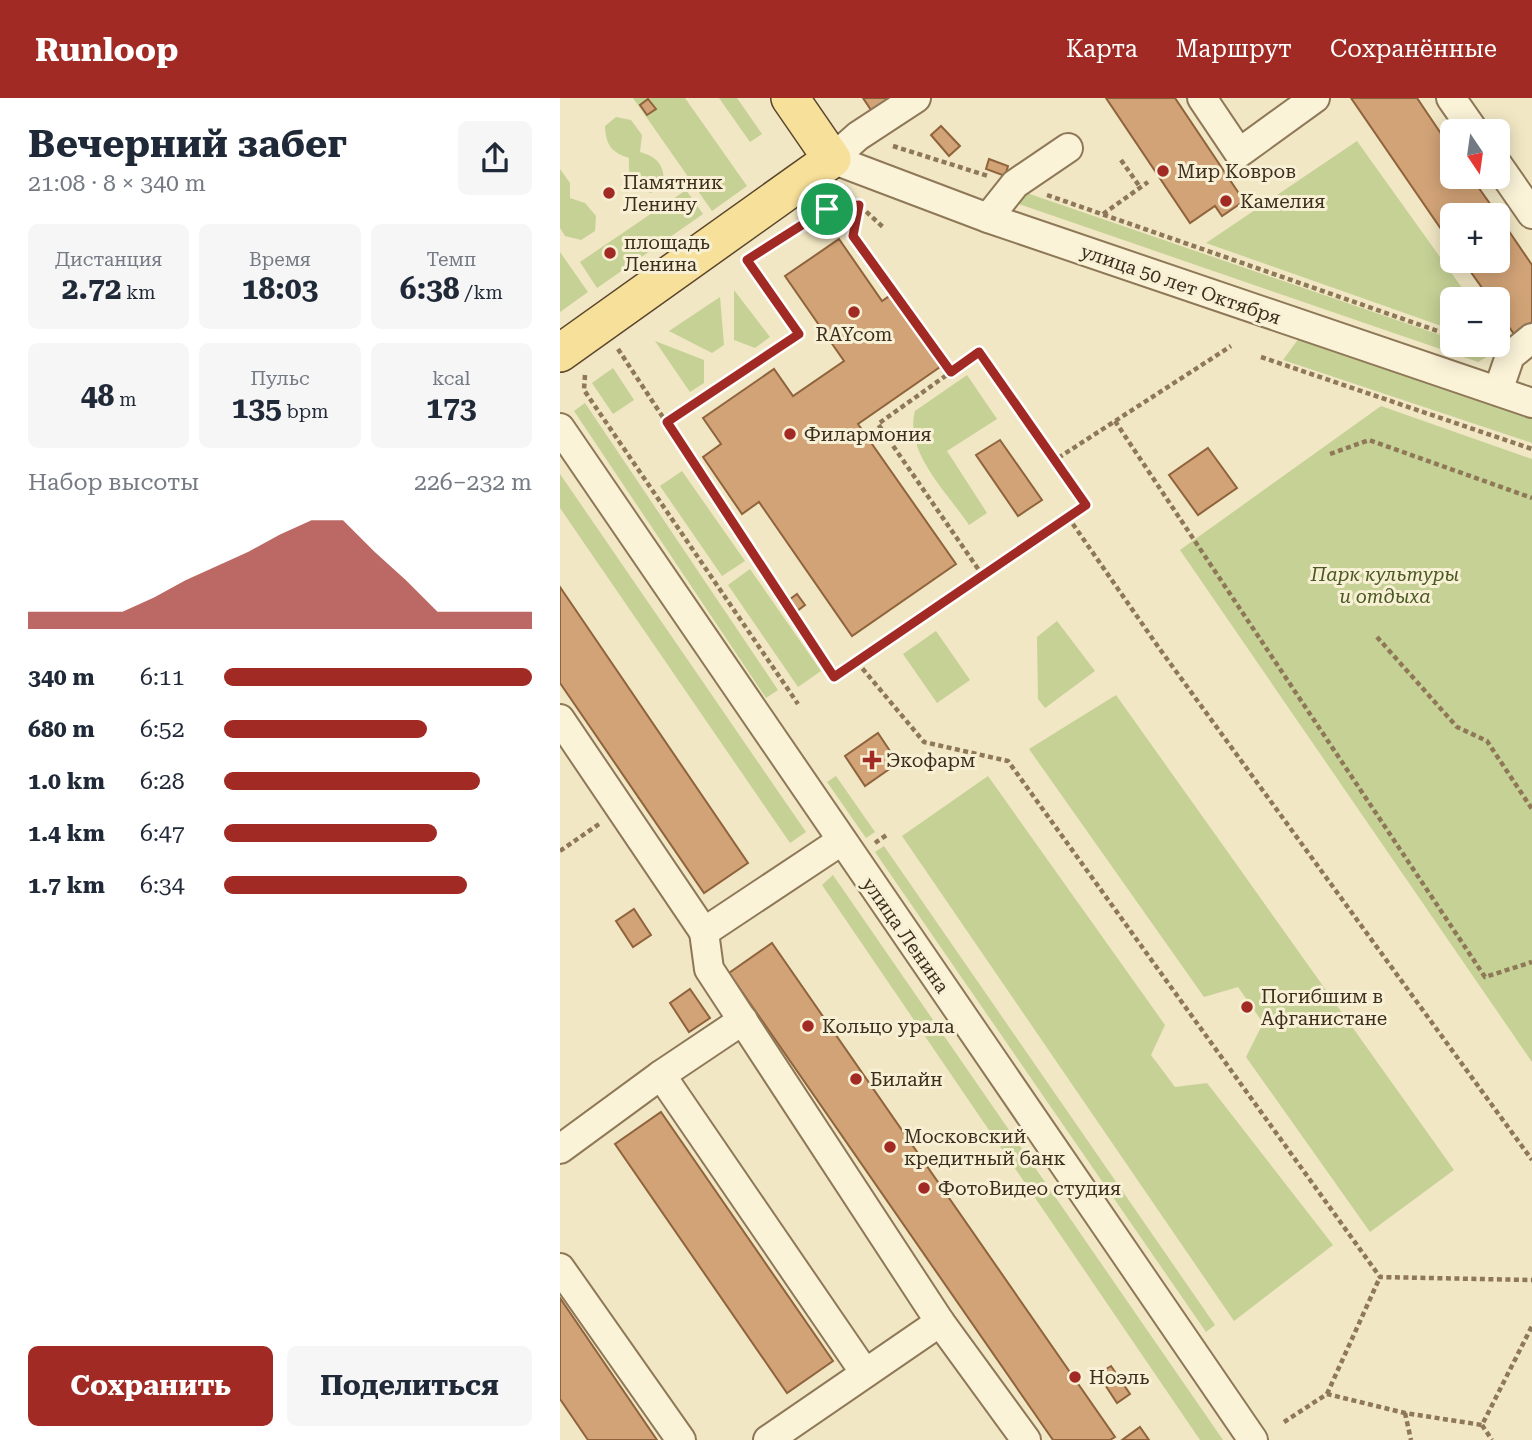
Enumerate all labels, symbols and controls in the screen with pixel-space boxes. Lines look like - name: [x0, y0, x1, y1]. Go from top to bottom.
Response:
- text: Runloop: [35, 30, 178, 69]
- text: Карта: [1066, 35, 1138, 63]
- text: Маршрут: [1176, 35, 1292, 63]
- text: Сохранённые: [1330, 35, 1497, 63]
- north arrow: [1440, 119, 1510, 189]
- map controls: [1440, 119, 1510, 357]
- button: share: [458, 121, 532, 195]
- text: Вечерний забег: [28, 122, 347, 166]
- place label: Мир Ковров: [1177, 160, 1296, 183]
- marker: Мир Ковров: [1155, 163, 1171, 179]
- text: 21:08 · 8 × 340 m: [28, 170, 206, 197]
- place label: Памятник Ленину: [623, 171, 723, 216]
- pin: [797, 179, 857, 239]
- marker: Памятник Ленину: [601, 185, 617, 201]
- icon: arrive: [808, 190, 846, 228]
- place label: Камелия: [1240, 190, 1326, 213]
- marker: Камелия: [1218, 193, 1234, 209]
- button: +: [1440, 203, 1510, 273]
- place label: площадь Ленина: [624, 231, 710, 276]
- street label: улица 50 лет Октября: [1078, 239, 1284, 330]
- marker: площадь Ленина: [602, 245, 618, 261]
- text: Дистанция: [55, 248, 162, 271]
- text: Время: [249, 248, 311, 271]
- text: Темп: [427, 248, 476, 271]
- text: 2.72: [62, 271, 121, 306]
- text: 18:03: [242, 271, 318, 306]
- text: 6:38: [400, 271, 460, 306]
- text: km: [121, 281, 156, 304]
- text: /km: [460, 281, 503, 304]
- button: −: [1440, 287, 1510, 357]
- marker: RAYcom: [846, 304, 862, 320]
- place label: RAYcom: [816, 323, 892, 346]
- text: Пульс: [250, 367, 310, 390]
- text: kcal: [432, 367, 470, 390]
- text: 48: [81, 378, 114, 413]
- text: m: [114, 388, 137, 411]
- text: 135: [231, 390, 282, 425]
- text: 173: [426, 390, 477, 425]
- text: bpm: [282, 400, 329, 423]
- place label: Филармония: [804, 423, 932, 446]
- marker: Филармония: [782, 426, 798, 442]
- text: Набор высоты: [28, 469, 199, 496]
- text: 226–232 m: [414, 469, 532, 496]
- park label: Парк культуры и отдыха: [1310, 563, 1459, 608]
- text: 340 m: [28, 664, 95, 691]
- text: 6:11: [140, 664, 185, 691]
- text: 680 m: [28, 716, 95, 743]
- text: 6:52: [140, 716, 185, 743]
- place label: Экофарм: [886, 749, 975, 772]
- marker: Экофарм: [864, 752, 880, 768]
- text: 1.0 km: [28, 768, 105, 795]
- text: 6:28: [140, 768, 185, 795]
- text: 1.4 km: [28, 820, 105, 847]
- text: 6:47: [140, 820, 185, 847]
- text: 1.7 km: [28, 872, 105, 899]
- text: 6:34: [140, 872, 185, 899]
- street label: улица Ленина: [857, 873, 954, 998]
- place label: Погибшим в Афганистане: [1261, 985, 1387, 1030]
- marker: Погибшим в Афганистане: [1239, 999, 1255, 1015]
- place label: Кольцо урала: [822, 1015, 955, 1038]
- marker: Кольцо урала: [800, 1018, 816, 1034]
- place label: Билайн: [870, 1068, 943, 1091]
- marker: Билайн: [848, 1071, 864, 1087]
- place label: Московский кредитный банк: [904, 1125, 1066, 1170]
- marker: Московский кредитный банк: [882, 1139, 898, 1155]
- place label: ФотоВидео студия: [938, 1177, 1121, 1200]
- marker: ФотоВидео студия: [916, 1180, 932, 1196]
- button: Сохранить: [28, 1346, 273, 1426]
- button: Поделиться: [287, 1346, 532, 1426]
- place label: Ноэль: [1089, 1366, 1149, 1389]
- marker: Ноэль: [1067, 1369, 1083, 1385]

